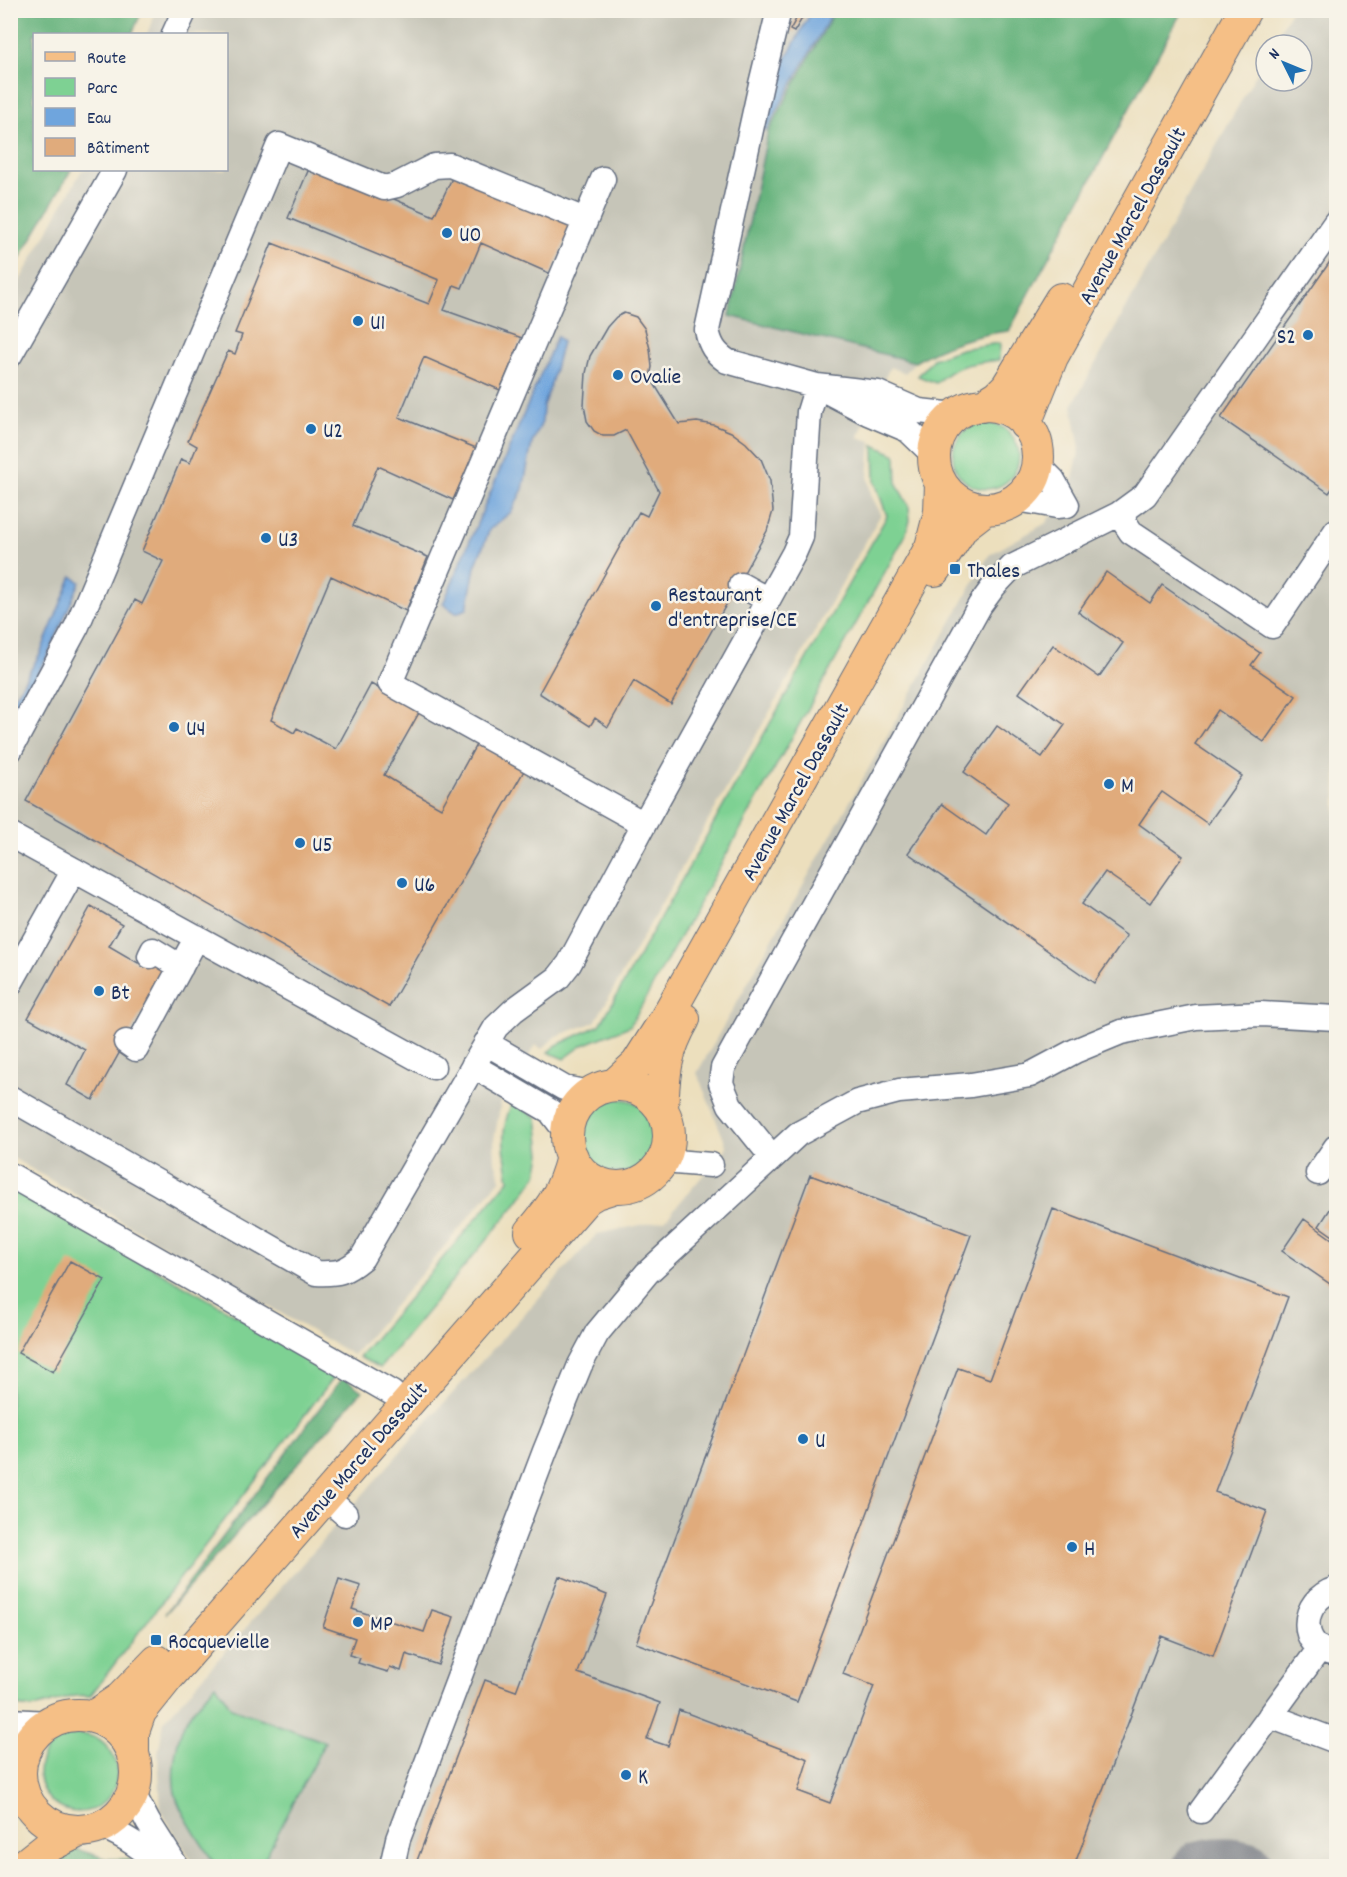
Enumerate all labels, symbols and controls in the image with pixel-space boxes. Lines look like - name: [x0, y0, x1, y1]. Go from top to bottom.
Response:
- legend: [33, 33, 228, 171]
- north arrow: [1254, 33, 1314, 93]
- text: N: [1264, 44, 1286, 65]
- text: Route: [87, 47, 126, 72]
- text: Parc: [87, 77, 118, 102]
- text: Eau: [87, 107, 111, 132]
- street label: Avenue Marcel Dassault: [1072, 122, 1196, 311]
- text: Bâtiment: [87, 137, 150, 162]
- place label: U0: [459, 221, 482, 252]
- marker: U0: [440, 226, 454, 240]
- place label: U1: [370, 309, 385, 340]
- marker: U1: [351, 314, 365, 328]
- place label: S2: [1277, 323, 1296, 354]
- marker: S2: [1301, 328, 1315, 342]
- place label: Ovalie: [630, 363, 681, 394]
- marker: Ovalie: [611, 368, 625, 382]
- place label: U2: [323, 417, 343, 448]
- marker: U2: [304, 422, 318, 436]
- place label: U3: [278, 526, 298, 557]
- marker: U3: [259, 531, 273, 545]
- place label: Thales: [967, 557, 1020, 588]
- marker: Thales: [948, 562, 962, 576]
- place label: Restaurant d'entreprise/CE: [668, 581, 797, 637]
- marker: Restaurant d'entreprise/CE: [649, 599, 663, 613]
- street label: Avenue Marcel Dassault: [735, 698, 859, 887]
- place label: U4: [186, 715, 206, 746]
- marker: U4: [167, 720, 181, 734]
- place label: M: [1121, 772, 1134, 803]
- marker: M: [1102, 777, 1116, 791]
- place label: U5: [312, 831, 333, 862]
- marker: U5: [293, 836, 307, 850]
- place label: U6: [414, 871, 435, 902]
- marker: U6: [395, 876, 409, 890]
- place label: Bt: [111, 979, 130, 1010]
- marker: Bt: [92, 984, 106, 998]
- street label: Avenue Marcel Dassault: [283, 1376, 437, 1546]
- place label: U: [815, 1427, 826, 1458]
- marker: U: [796, 1432, 810, 1446]
- place label: H: [1084, 1535, 1095, 1566]
- marker: H: [1065, 1540, 1079, 1554]
- place label: MP: [370, 1610, 393, 1641]
- marker: MP: [351, 1615, 365, 1629]
- place label: Rocquevielle: [168, 1628, 269, 1659]
- marker: Rocquevielle: [149, 1633, 163, 1647]
- place label: K: [638, 1763, 648, 1794]
- marker: K: [619, 1768, 633, 1782]

